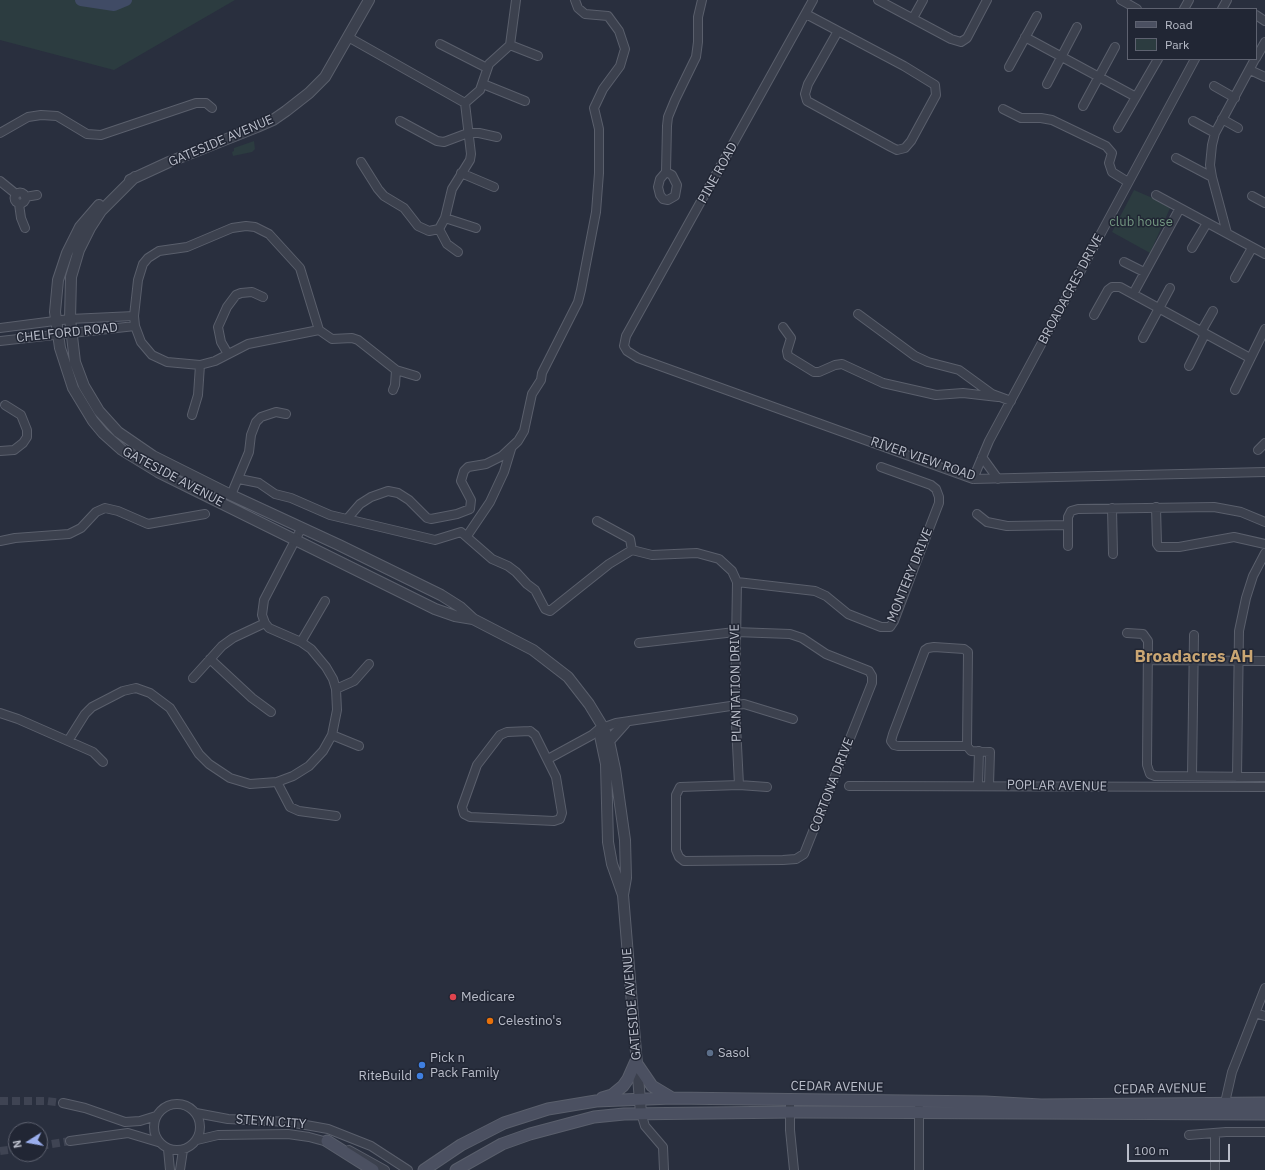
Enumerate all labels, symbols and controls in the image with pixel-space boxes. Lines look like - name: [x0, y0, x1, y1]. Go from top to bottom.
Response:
- legend: [1127, 8, 1257, 60]
- text: Road: [1165, 17, 1193, 32]
- text: Park: [1165, 37, 1189, 52]
- street label: GATESIDE AVENUE: [166, 112, 276, 170]
- street label: PINE ROAD: [695, 140, 741, 206]
- park label: club house: [1109, 214, 1173, 230]
- street label: BROADACRES DRIVE: [1035, 231, 1107, 347]
- street label: CHELFORD ROAD: [15, 320, 119, 346]
- street label: RIVER VIEW ROAD: [868, 434, 978, 484]
- street label: GATESIDE AVENUE: [120, 444, 226, 510]
- street label: MONTERY DRIVE: [884, 526, 936, 624]
- street label: PLANTATION DRIVE: [727, 624, 745, 742]
- district label: Broadacres AH: [1134, 647, 1254, 667]
- street label: CORTONA DRIVE: [807, 736, 857, 834]
- street label: POPLAR AVENUE: [1007, 777, 1107, 795]
- street label: GATESIDE AVENUE: [619, 947, 645, 1061]
- place label: Medicare: [461, 989, 515, 1005]
- marker: Medicare: [448, 992, 458, 1002]
- place label: Celestino's: [498, 1013, 562, 1029]
- marker: Celestino's: [485, 1016, 495, 1026]
- place label: Sasol: [718, 1045, 750, 1061]
- marker: Sasol: [705, 1048, 715, 1058]
- place label: Pick n Pack Family: [430, 1050, 499, 1081]
- marker: Pick n Pack Family: [417, 1060, 427, 1070]
- place label: RiteBuild: [359, 1068, 412, 1084]
- marker: RiteBuild: [415, 1071, 425, 1081]
- street label: CEDAR AVENUE: [790, 1078, 884, 1096]
- street label: CEDAR AVENUE: [1113, 1080, 1207, 1098]
- street label: STEYN CITY: [235, 1112, 307, 1132]
- north arrow: [8, 1122, 48, 1162]
- scale bar: [1129, 1136, 1232, 1162]
- text: N: [10, 1139, 25, 1149]
- text: 100 m: [1134, 1143, 1169, 1158]

